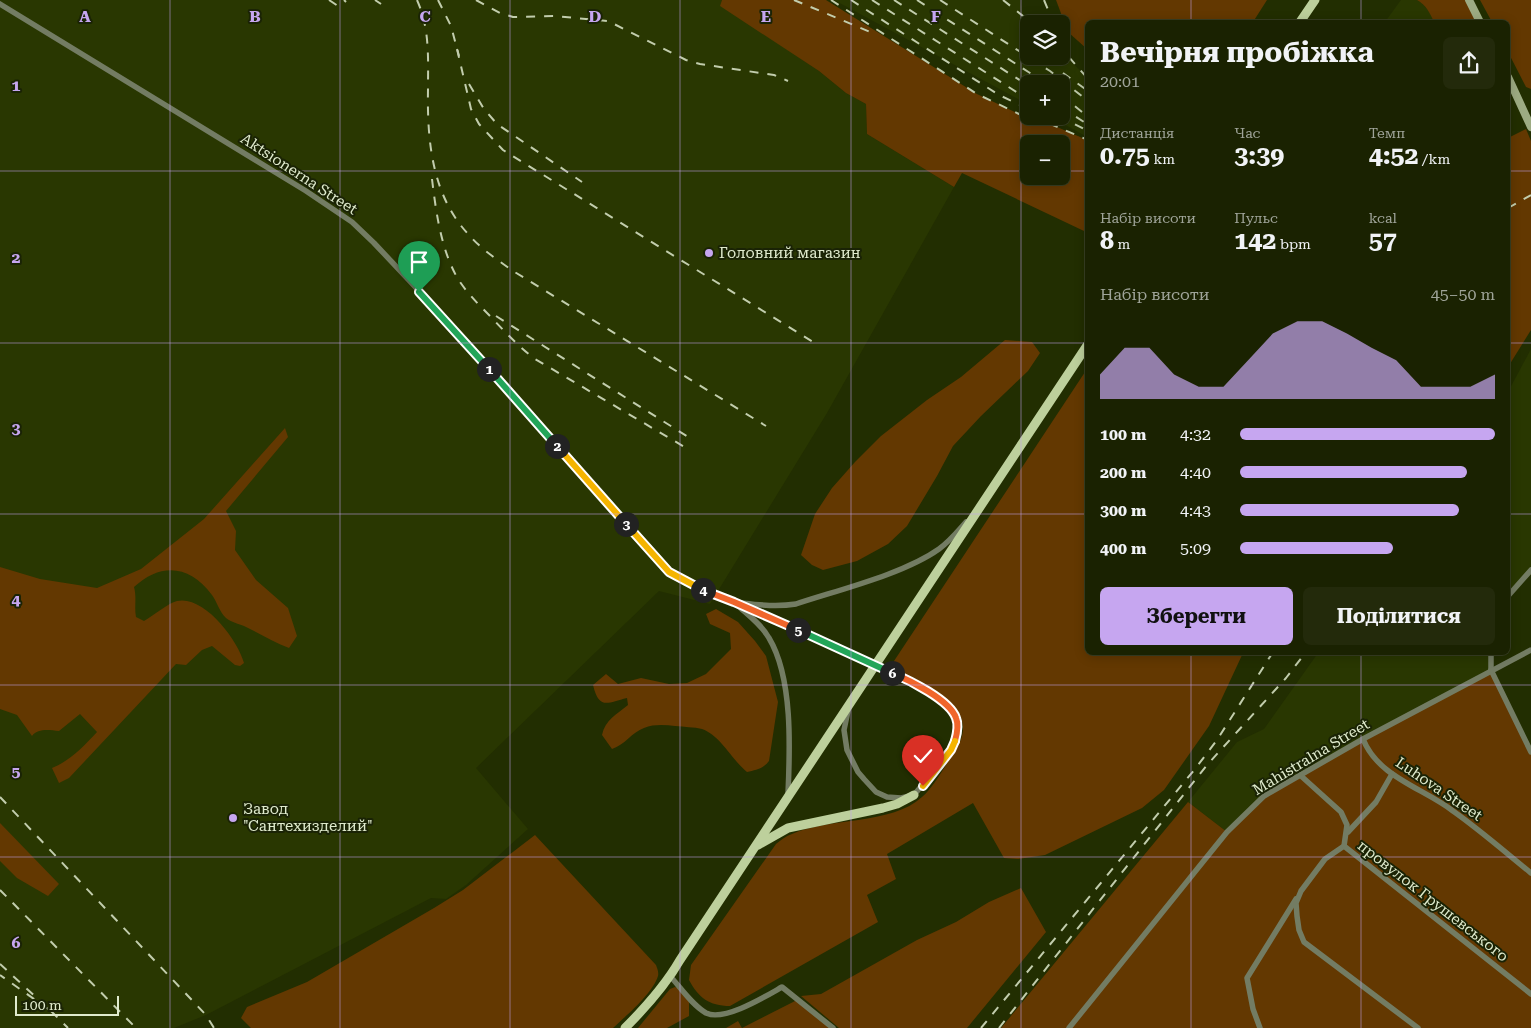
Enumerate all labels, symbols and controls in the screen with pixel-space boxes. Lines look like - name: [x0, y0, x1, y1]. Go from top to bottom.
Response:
- text: A: [79, 7, 91, 26]
- text: B: [249, 7, 261, 26]
- text: C: [419, 7, 431, 26]
- text: D: [589, 7, 602, 26]
- text: E: [761, 7, 771, 26]
- text: F: [931, 7, 941, 26]
- map controls: [1020, 15, 1070, 185]
- button: layers: [1020, 15, 1070, 65]
- text: Вечірня пробіжка: [1100, 36, 1374, 69]
- button: share: [1443, 37, 1495, 89]
- text: 20:01: [1100, 72, 1140, 91]
- button: +: [1020, 75, 1070, 125]
- text: 1: [12, 76, 21, 95]
- text: Дистанція: [1100, 125, 1174, 141]
- text: Час: [1234, 125, 1260, 141]
- text: Темп: [1369, 125, 1405, 141]
- street label: Aktsionerna Street: [237, 130, 361, 219]
- button: −: [1020, 135, 1070, 185]
- text: 0.75: [1100, 141, 1150, 170]
- text: 3:39: [1234, 141, 1284, 170]
- text: 4:52: [1369, 141, 1418, 170]
- text: km: [1150, 151, 1175, 167]
- text: /km: [1418, 151, 1450, 167]
- text: Набір висоти: [1100, 210, 1196, 226]
- text: Пульс: [1234, 210, 1278, 226]
- text: kcal: [1369, 210, 1397, 226]
- text: 8: [1100, 226, 1114, 255]
- text: 142: [1234, 226, 1276, 255]
- text: 57: [1369, 226, 1397, 255]
- text: m: [1114, 236, 1130, 252]
- text: bpm: [1276, 236, 1311, 252]
- pin: [398, 241, 440, 292]
- place label: Головний магазин: [719, 244, 861, 262]
- marker: Головний магазин: [703, 247, 715, 259]
- text: 2: [12, 248, 21, 267]
- icon: arrive: [405, 248, 433, 276]
- text: Набір висоти: [1100, 285, 1210, 304]
- text: 45–50 m: [1431, 285, 1495, 304]
- pin: 1: [476, 356, 502, 382]
- text: 1: [486, 361, 493, 377]
- text: 3: [12, 419, 21, 438]
- text: 100 m: [1100, 425, 1146, 444]
- text: 4:32: [1180, 425, 1211, 444]
- pin: 2: [544, 434, 570, 458]
- text: 2: [554, 438, 561, 454]
- text: 200 m: [1100, 463, 1146, 482]
- text: 4:40: [1180, 463, 1211, 482]
- text: 300 m: [1100, 501, 1146, 520]
- text: 4:43: [1180, 501, 1211, 520]
- pin: 3: [614, 512, 638, 536]
- text: 3: [623, 516, 630, 532]
- text: 400 m: [1100, 539, 1146, 558]
- text: 5:09: [1180, 539, 1211, 558]
- pin: 4: [690, 578, 716, 602]
- text: 4: [700, 582, 707, 598]
- button: Зберегти: [1100, 587, 1293, 645]
- button: Поділитися: [1303, 587, 1495, 645]
- text: 4: [12, 590, 21, 609]
- pin: 5: [786, 618, 810, 642]
- text: 5: [795, 622, 802, 638]
- pin: 6: [880, 660, 904, 686]
- text: 6: [889, 665, 896, 681]
- street label: Mahistralna Street: [1249, 715, 1373, 799]
- pin: [902, 735, 944, 786]
- icon: check: [909, 742, 937, 770]
- street label: Luhova Street: [1392, 753, 1486, 825]
- text: 5: [12, 762, 21, 781]
- place label: Завод "Сантехизделий": [243, 800, 373, 835]
- marker: Завод "Сантехизделий": [227, 812, 239, 824]
- street label: провулок Грушевського: [1354, 837, 1512, 965]
- text: 6: [12, 933, 21, 952]
- scale bar: [15, 993, 119, 1016]
- text: 100 m: [22, 997, 62, 1013]

